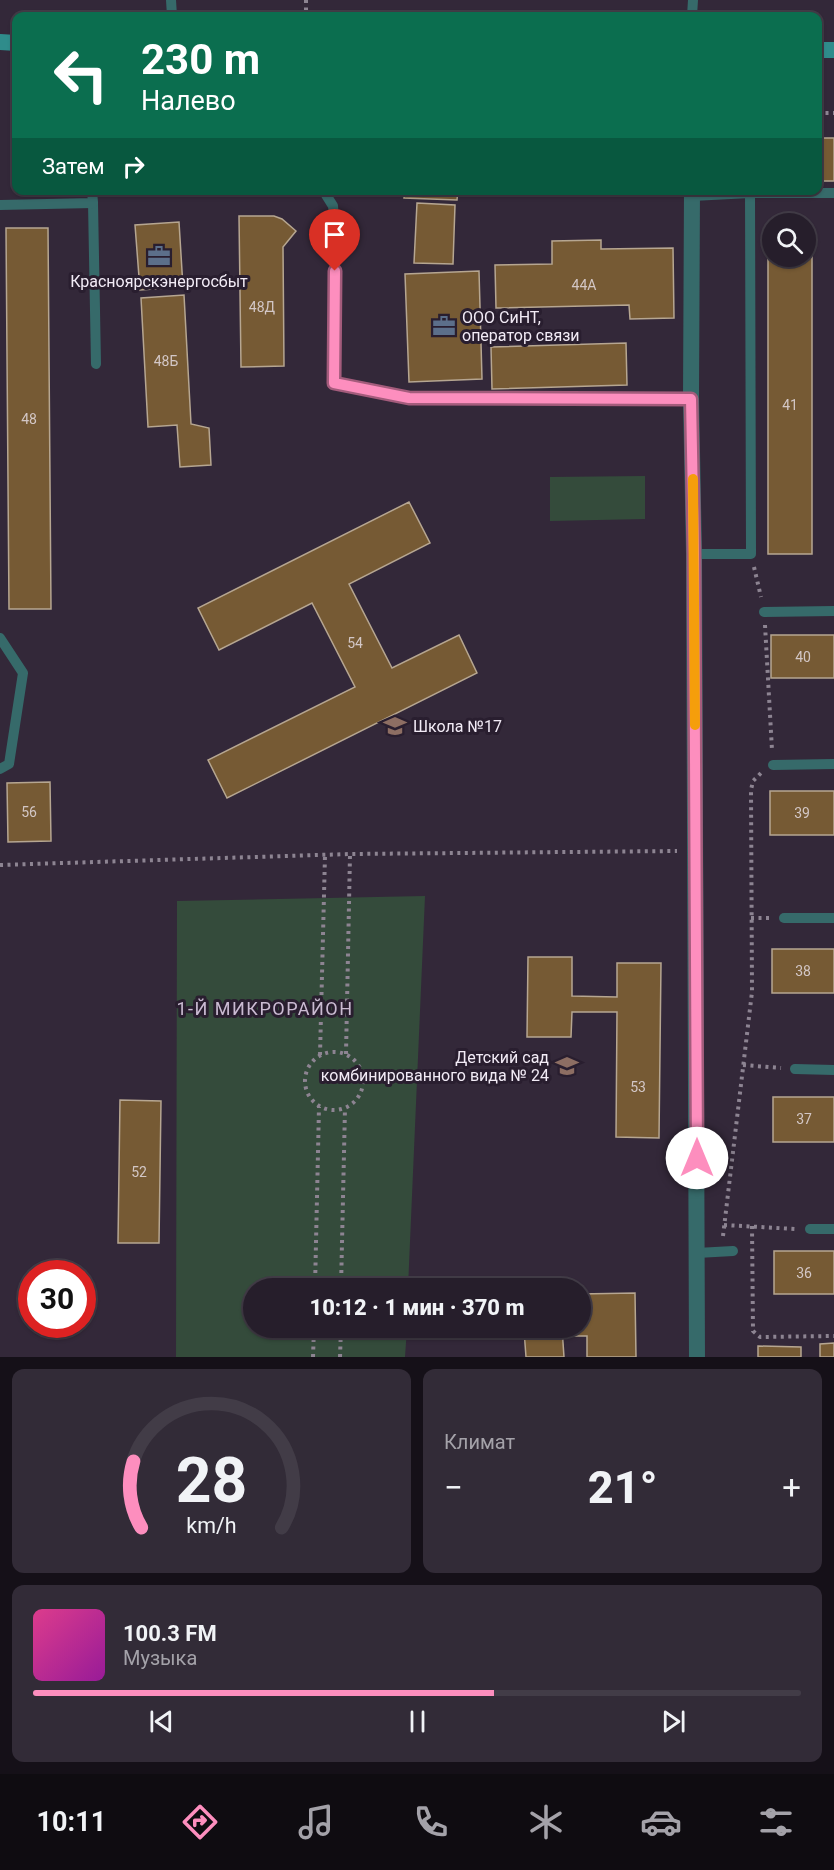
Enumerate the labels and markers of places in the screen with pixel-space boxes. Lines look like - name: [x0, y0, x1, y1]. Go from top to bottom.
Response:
- pin: [309, 209, 360, 271]
- office icon: Красноярскэнергосбыт: [146, 243, 172, 269]
- place label: Красноярскэнергосбыт: [70, 272, 248, 291]
- place label: ООО СиНТ, оператор связи: [462, 308, 580, 345]
- office icon: ООО СиНТ, оператор связи: [431, 313, 457, 339]
- school or university icon: Школа №17: [382, 713, 408, 739]
- place label: Школа №17: [413, 717, 502, 736]
- place label: Детский сад комбинированного вида № 24: [321, 1048, 549, 1085]
- school or university icon: Детский сад комбинированного вида № 24: [554, 1053, 580, 1079]

